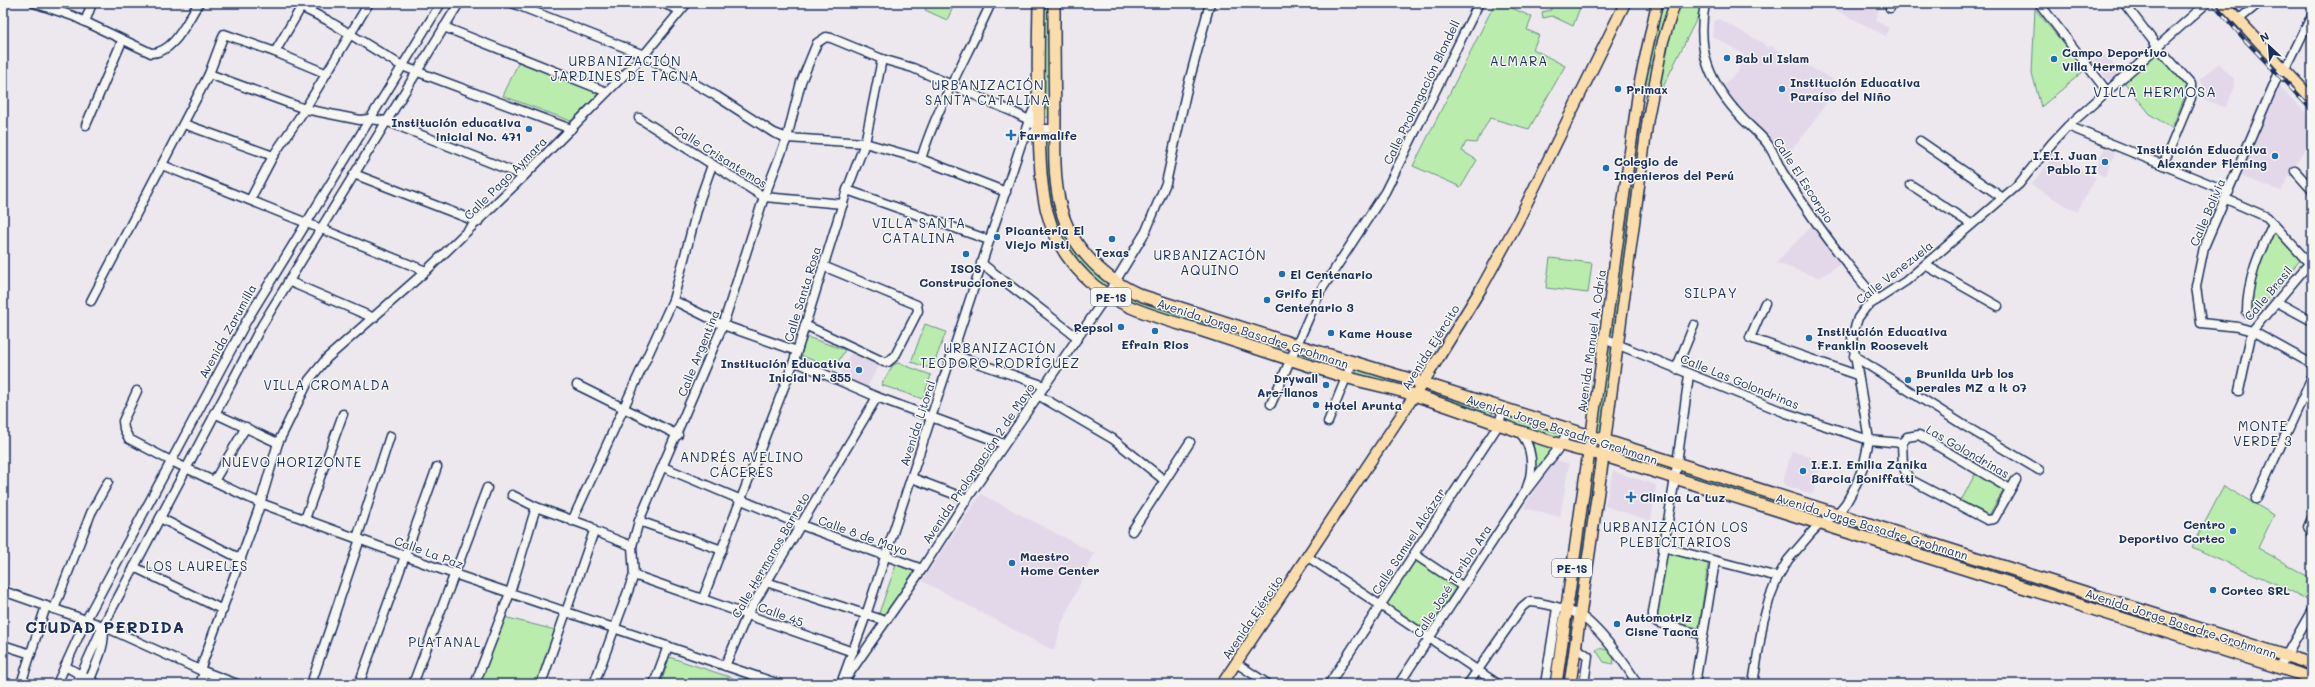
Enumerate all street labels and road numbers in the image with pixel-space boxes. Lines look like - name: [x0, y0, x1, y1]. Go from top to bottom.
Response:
- street label: Calle Prolongación Blondell: [1379, 17, 1463, 167]
- street label: Calle Crisantemos: [671, 121, 771, 191]
- street label: Calle Pago Aymara: [460, 133, 550, 223]
- street label: Calle El Escorpio: [1771, 134, 1837, 226]
- street label: Calle Bolivia: [2186, 176, 2228, 248]
- street label: Calle Venezuela: [1852, 237, 1936, 307]
- street label: Calle Santa Rosa: [780, 244, 824, 344]
- street label: Calle Brasil: [2240, 262, 2296, 324]
- street label: Avenida Manuel A. Odría: [1573, 268, 1609, 414]
- street label: Avenida Zarumilla: [195, 281, 259, 381]
- road number: PE-1S: [1091, 288, 1131, 306]
- street label: Avenida Jorge Basadre Grohmann: [1155, 294, 1351, 372]
- street label: Avenida Ejército: [1397, 301, 1463, 393]
- street label: Calle Argentina: [673, 307, 723, 399]
- street label: Calle Las Golondrinas: [1678, 350, 1802, 412]
- street label: Avenida Litoral: [896, 378, 938, 468]
- street label: Avenida Prolongación 2 de Mayo: [918, 380, 1038, 546]
- street label: Avenida Jorge Basadre Grohmann: [1464, 390, 1660, 468]
- street label: Las Golondrinas: [1924, 421, 2013, 481]
- street label: Calle Samuel Alcázar: [1368, 485, 1448, 597]
- street label: Calle Hermanos Barreto: [727, 489, 813, 621]
- street label: Avenida Jorge Basadre Grohmann: [1774, 489, 1970, 563]
- street label: Calle 8 de Mayo: [816, 511, 910, 559]
- street label: Calle José Toribio Ara: [1409, 521, 1495, 641]
- street label: Calle La Paz: [392, 532, 466, 572]
- road number: PE-1S: [1552, 559, 1592, 577]
- street label: Avenida Ejército: [1218, 572, 1286, 662]
- street label: Avenida Jorge Basadre Grohmann: [2083, 584, 2279, 662]
- street label: Calle 45: [756, 598, 806, 630]

